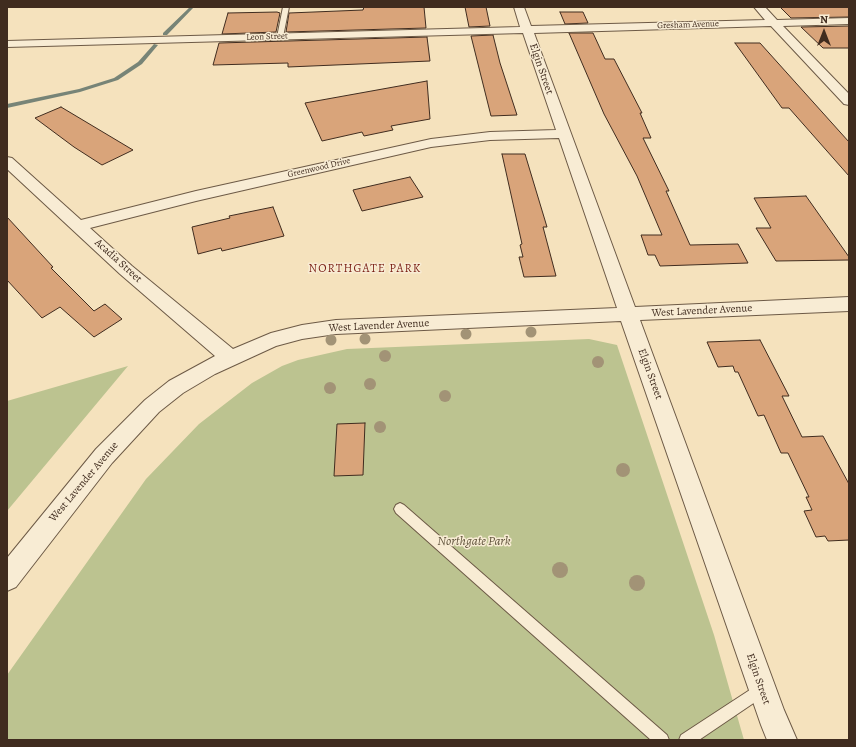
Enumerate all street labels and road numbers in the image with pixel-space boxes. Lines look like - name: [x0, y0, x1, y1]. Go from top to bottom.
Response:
- street label: Gresham Avenue: [657, 19, 719, 31]
- street label: Leon Street: [246, 31, 288, 43]
- street label: Elgin Street: [526, 42, 556, 96]
- street label: Greenwood Drive: [287, 156, 351, 180]
- street label: Acadia Street: [92, 236, 144, 286]
- street label: West Lavender Avenue: [651, 302, 753, 320]
- street label: West Lavender Avenue: [328, 317, 430, 335]
- street label: Elgin Street: [635, 347, 665, 401]
- street label: West Lavender Avenue: [47, 439, 121, 525]
- street label: Elgin Street: [743, 652, 773, 706]

